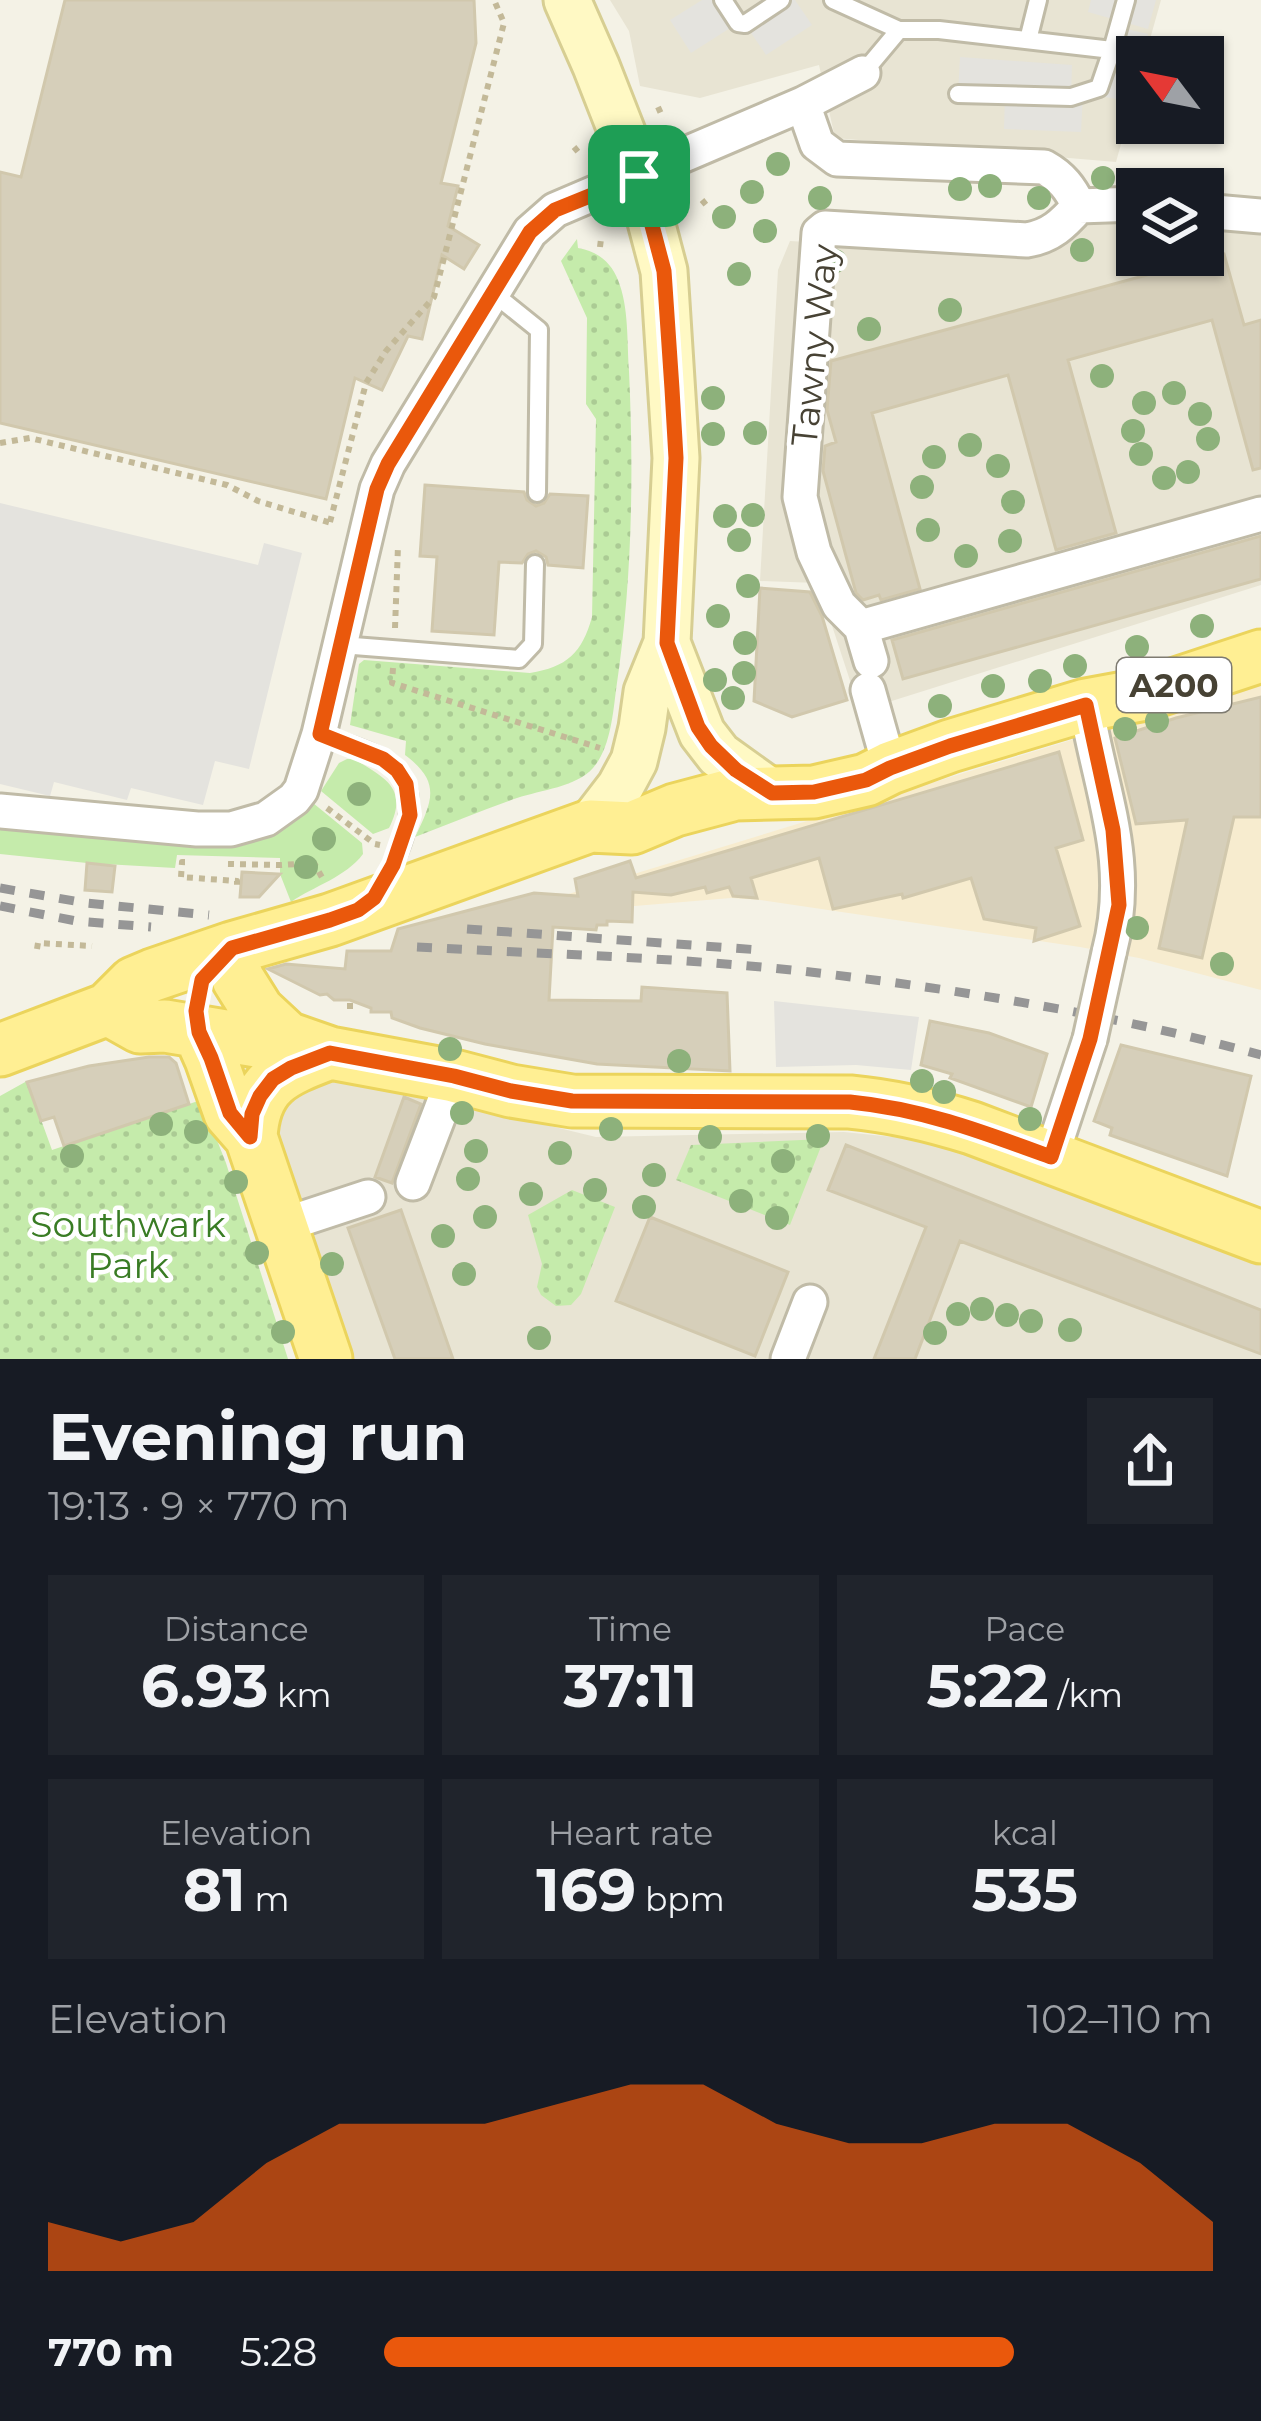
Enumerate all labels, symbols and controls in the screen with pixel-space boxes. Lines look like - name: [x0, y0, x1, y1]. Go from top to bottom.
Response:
- north arrow: [1116, 36, 1224, 144]
- map controls: [1116, 36, 1224, 276]
- pin: [588, 125, 690, 227]
- icon: arrive: [606, 143, 672, 209]
- button: layers: [1116, 168, 1224, 276]
- street label: Tawny Way: [782, 241, 847, 448]
- road number: A200: [1117, 658, 1231, 712]
- park label: Southwark Park: [30, 1202, 226, 1287]
- text: Evening run: [48, 1396, 468, 1477]
- button: share: [1087, 1398, 1213, 1524]
- text: 19:13 · 9 × 770 m: [48, 1482, 350, 1530]
- text: Distance: [164, 1609, 309, 1649]
- text: Time: [589, 1609, 672, 1649]
- text: Pace: [984, 1609, 1065, 1649]
- text: 6.93: [141, 1649, 268, 1722]
- text: 37:11: [564, 1649, 697, 1722]
- text: 5:22: [927, 1649, 1049, 1722]
- text: km: [268, 1675, 332, 1715]
- text: /km: [1049, 1675, 1123, 1715]
- text: Elevation: [160, 1813, 312, 1853]
- text: Heart rate: [548, 1813, 713, 1853]
- text: kcal: [992, 1813, 1058, 1853]
- text: 81: [183, 1853, 246, 1926]
- text: 169: [536, 1853, 636, 1926]
- text: 535: [972, 1853, 1078, 1926]
- text: m: [246, 1879, 290, 1919]
- text: bpm: [636, 1879, 725, 1919]
- text: Elevation: [48, 1995, 228, 2043]
- text: 102–110 m: [1027, 1995, 1213, 2043]
- text: 770 m: [48, 2328, 174, 2376]
- text: 5:28: [240, 2328, 317, 2376]

